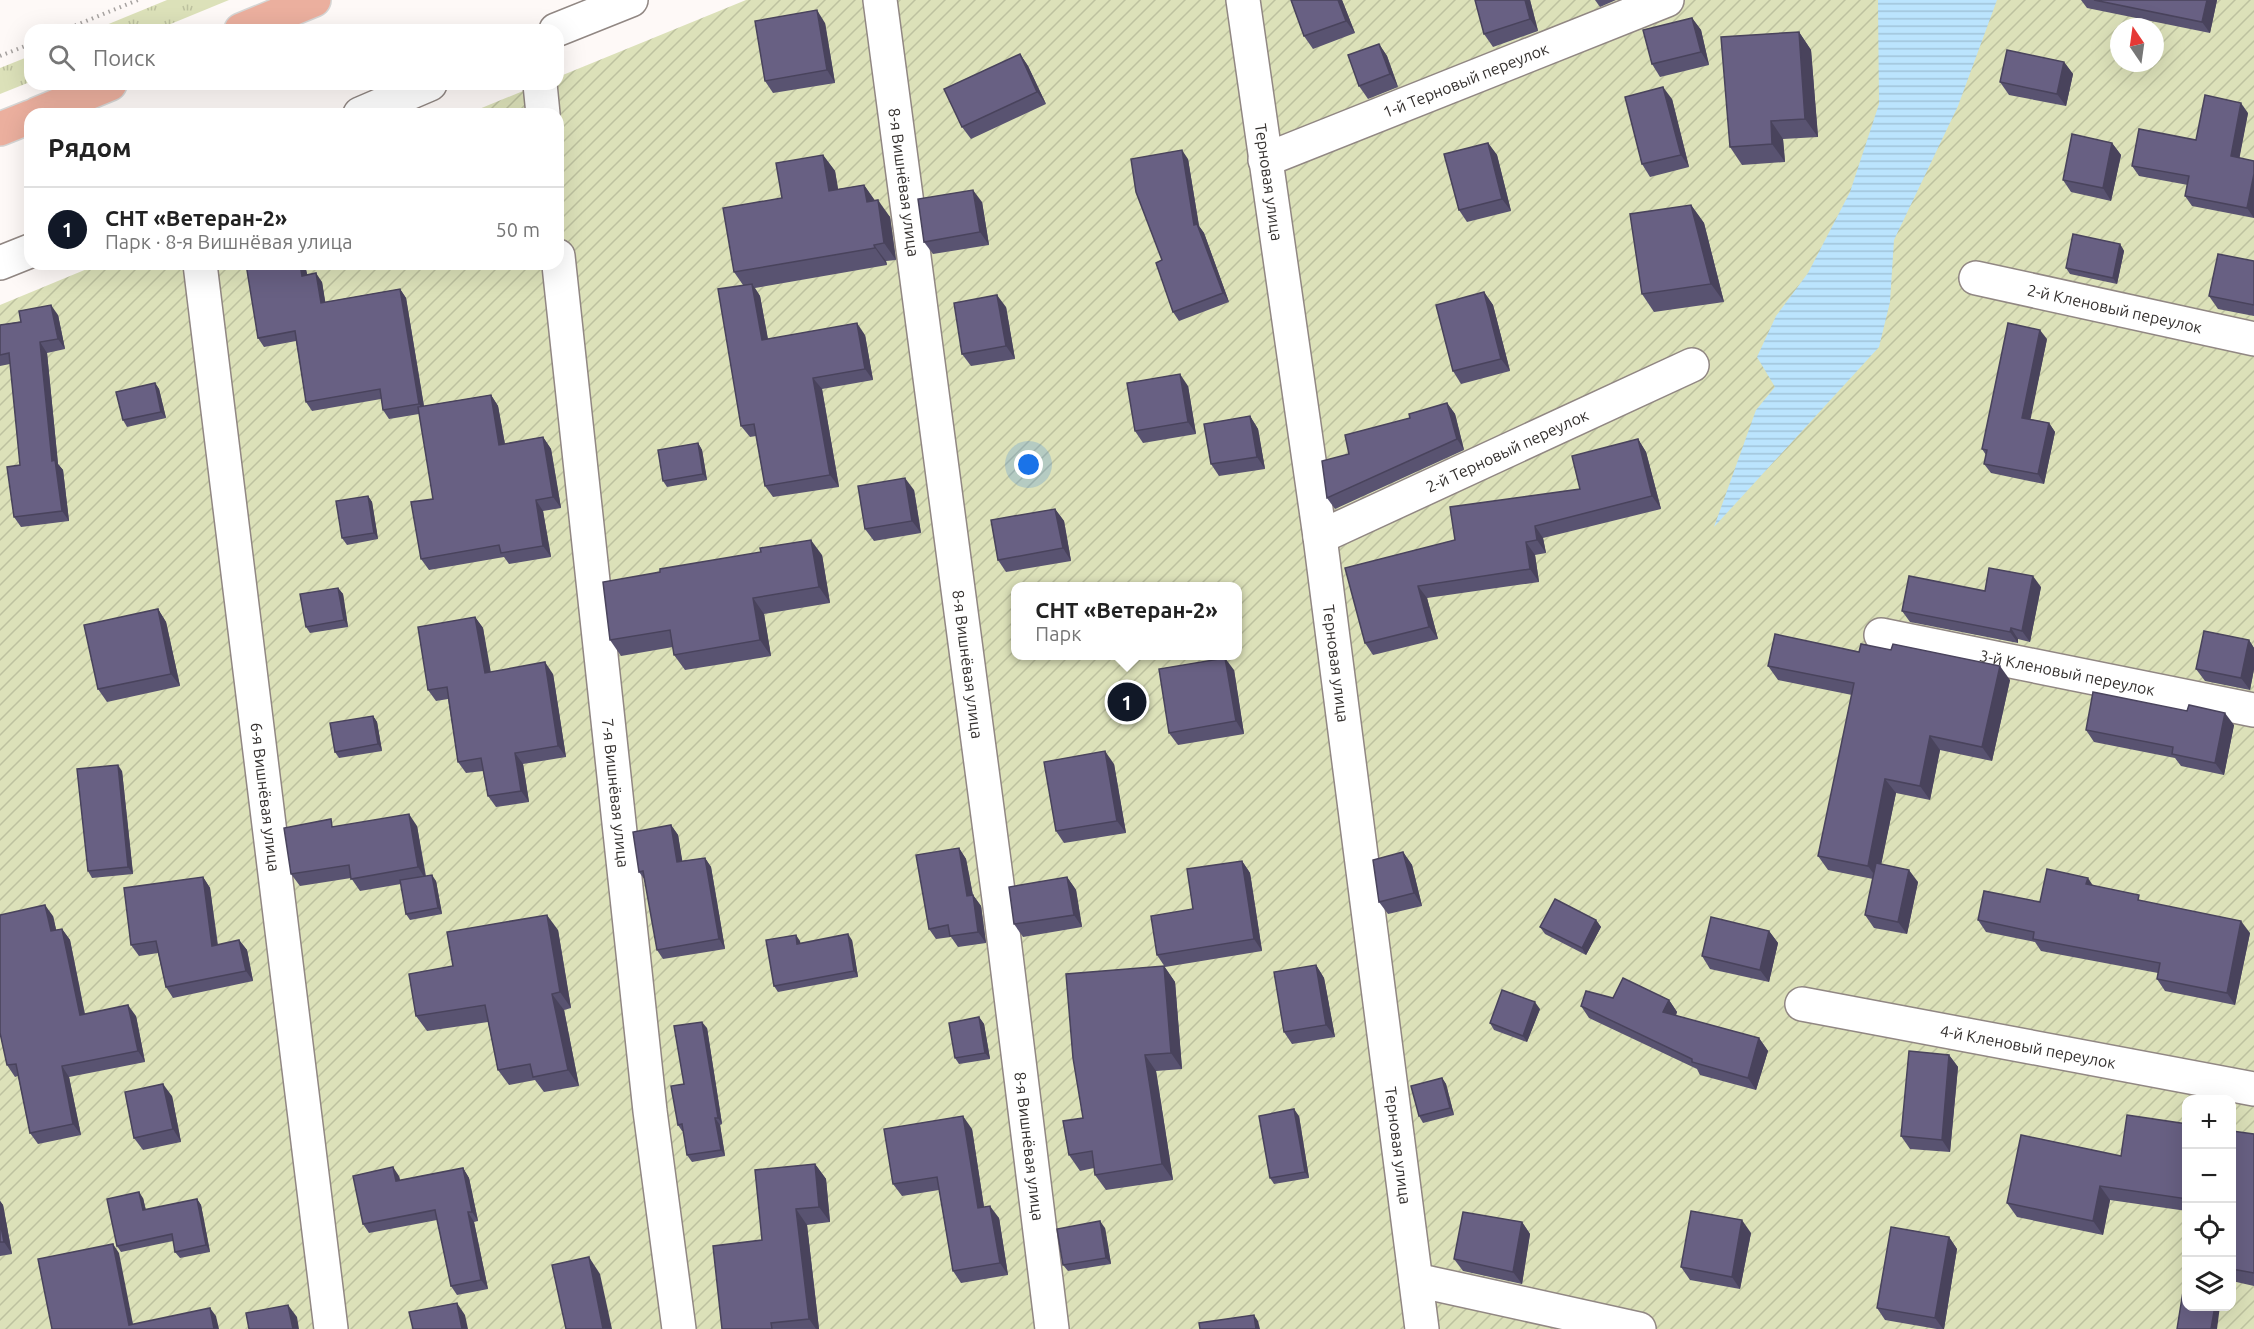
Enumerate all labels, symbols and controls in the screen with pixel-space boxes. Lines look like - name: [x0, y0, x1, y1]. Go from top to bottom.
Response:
- north arrow: [2110, 18, 2164, 72]
- search box: [24, 24, 564, 90]
- street label: 1-й Терновый переулок: [1380, 39, 1551, 121]
- icon: search: [45, 41, 78, 74]
- text: Поиск: [93, 45, 156, 70]
- street label: 8-я Вишнёвая улица: [885, 107, 923, 258]
- street label: Терновая улица: [1252, 122, 1286, 242]
- text: Рядом: [48, 133, 132, 162]
- text: СНТ «Ветеран-2»: [105, 205, 287, 230]
- text: 1: [62, 218, 73, 241]
- text: 50 m: [496, 218, 540, 241]
- text: Парк · 8-я Вишнёвая улица: [105, 230, 352, 253]
- street label: 2-й Кленовый переулок: [2026, 281, 2204, 336]
- street label: 2-й Терновый переулок: [1423, 405, 1591, 496]
- your location: [1014, 450, 1043, 479]
- popup: [1011, 582, 1242, 660]
- street label: 8-я Вишнёвая улица: [949, 589, 987, 740]
- text: СНТ «Ветеран-2»: [1035, 597, 1218, 622]
- street label: Терновая улица: [1320, 604, 1353, 723]
- text: Парк: [1035, 622, 1081, 645]
- street label: 3-й Кленовый переулок: [1978, 646, 2157, 699]
- pin: 1: [1108, 680, 1146, 724]
- street label: 7-я Вишнёвая улица: [599, 717, 633, 868]
- street label: 6-я Вишнёвая улица: [247, 721, 284, 873]
- street label: 4-й Кленовый переулок: [1939, 1021, 2117, 1072]
- street label: 8-я Вишнёвая улица: [1011, 1071, 1048, 1222]
- street label: Терновая улица: [1382, 1086, 1415, 1205]
- map controls: [2182, 1095, 2236, 1311]
- button: +: [2182, 1095, 2236, 1149]
- button: −: [2182, 1149, 2236, 1203]
- button: locate: [2182, 1203, 2236, 1257]
- button: layers: [2182, 1257, 2236, 1311]

